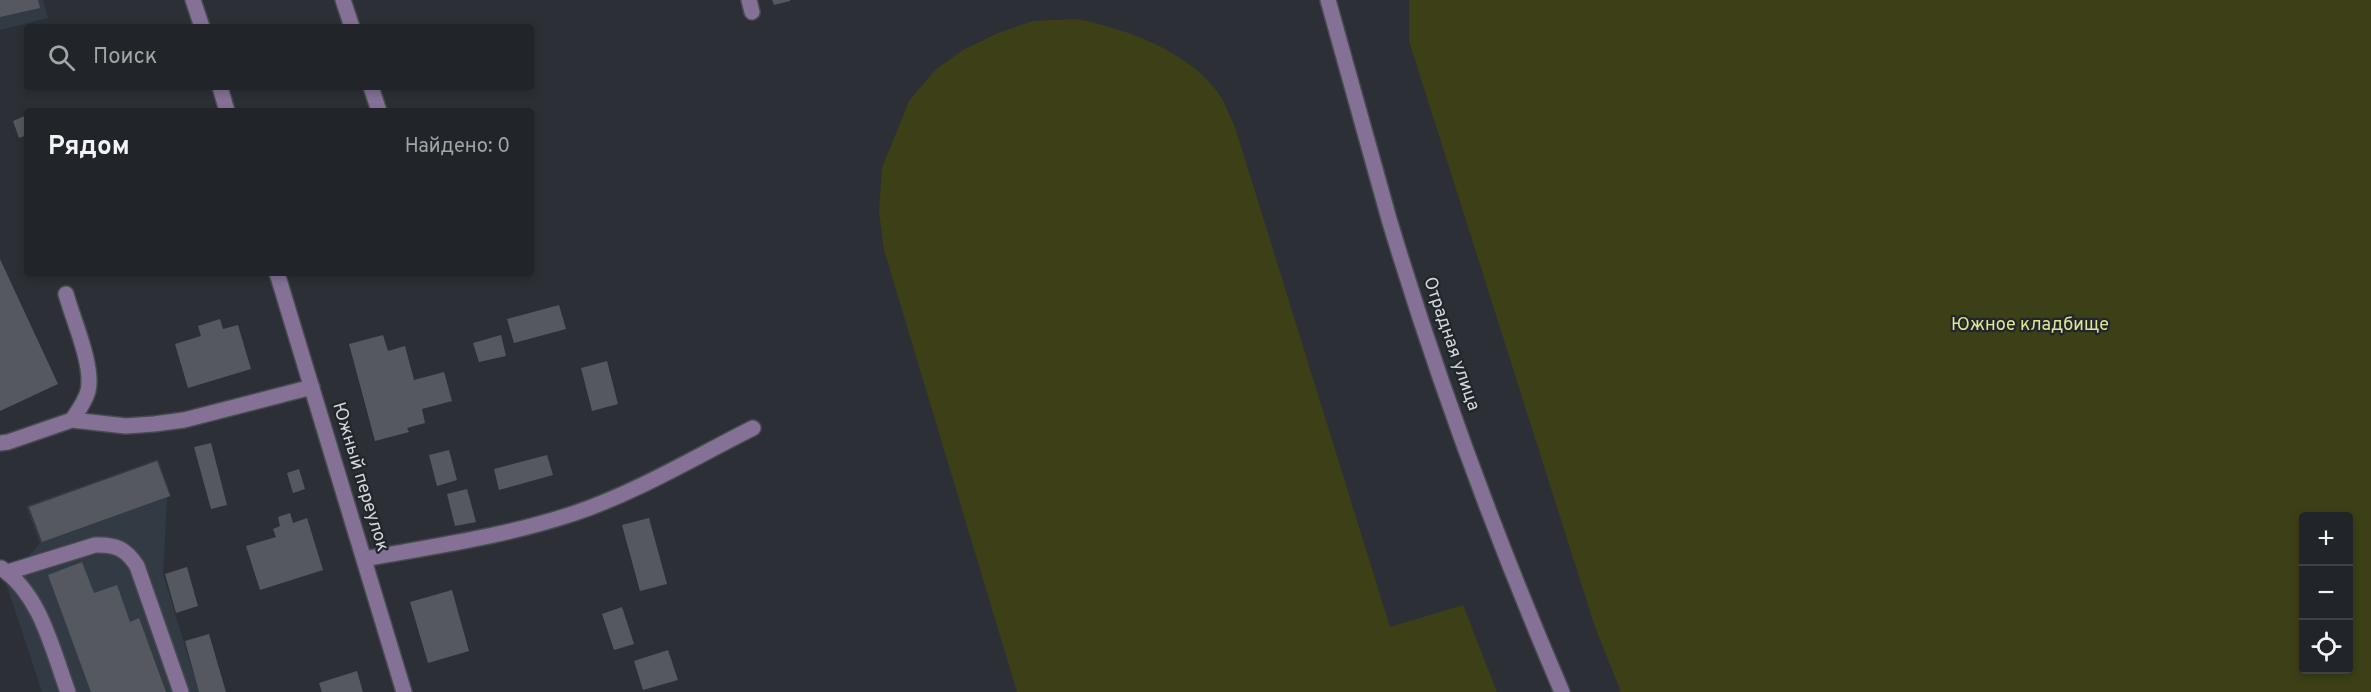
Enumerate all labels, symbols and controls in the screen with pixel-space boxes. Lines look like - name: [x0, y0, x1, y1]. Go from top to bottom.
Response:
- search box: [24, 24, 534, 90]
- icon: search: [45, 41, 78, 74]
- text: Поиск: [93, 44, 157, 71]
- text: Рядом: [48, 131, 130, 164]
- text: Найдено: 0: [405, 134, 510, 160]
- street label: Отрадная улица: [1417, 274, 1485, 414]
- park label: Южное кладбище: [1951, 314, 2109, 337]
- street label: Южный переулок: [326, 400, 394, 554]
- map controls: [2299, 512, 2353, 674]
- button: +: [2299, 512, 2353, 566]
- button: −: [2299, 566, 2353, 620]
- button: locate: [2299, 620, 2353, 674]

